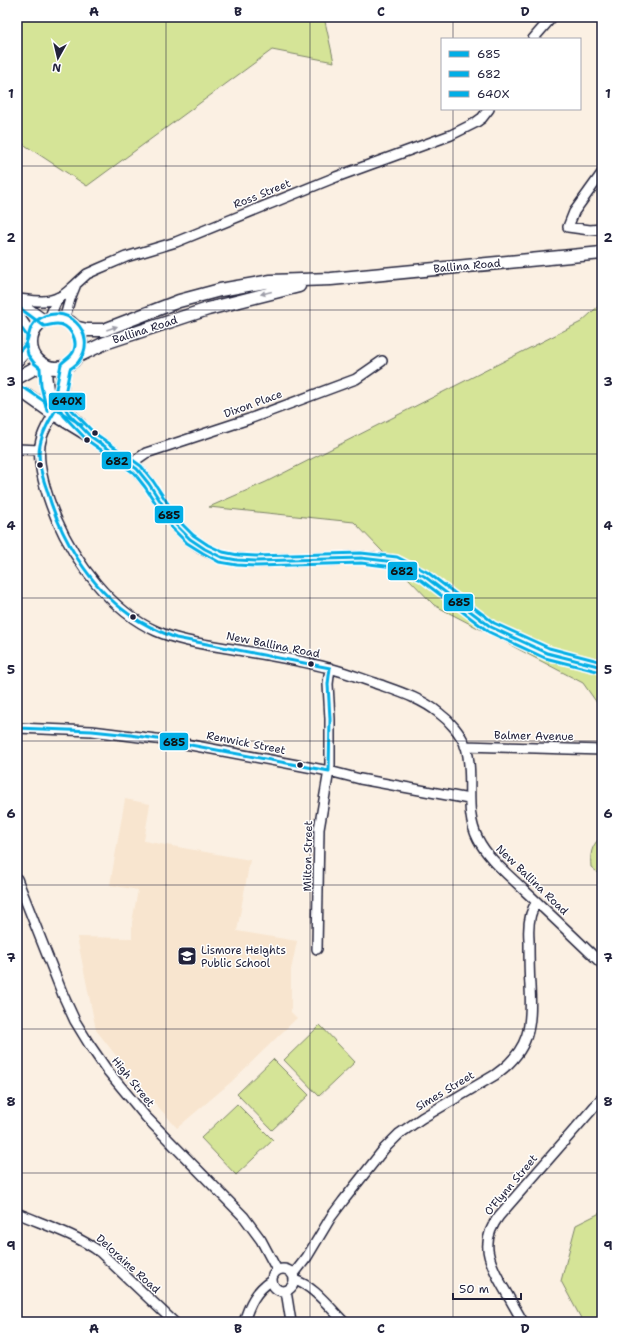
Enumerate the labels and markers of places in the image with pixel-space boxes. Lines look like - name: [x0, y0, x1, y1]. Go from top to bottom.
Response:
- unlabelled marker: [90, 428, 100, 438]
- unlabelled marker: [82, 435, 92, 445]
- unlabelled marker: [35, 460, 45, 470]
- unlabelled marker: [128, 612, 138, 622]
- unlabelled marker: [306, 659, 316, 669]
- unlabelled marker: [295, 760, 305, 770]
- place label: Lismore Heights Public School: [201, 943, 286, 971]
- school or university icon: Lismore Heights Public School: [176, 945, 198, 967]

